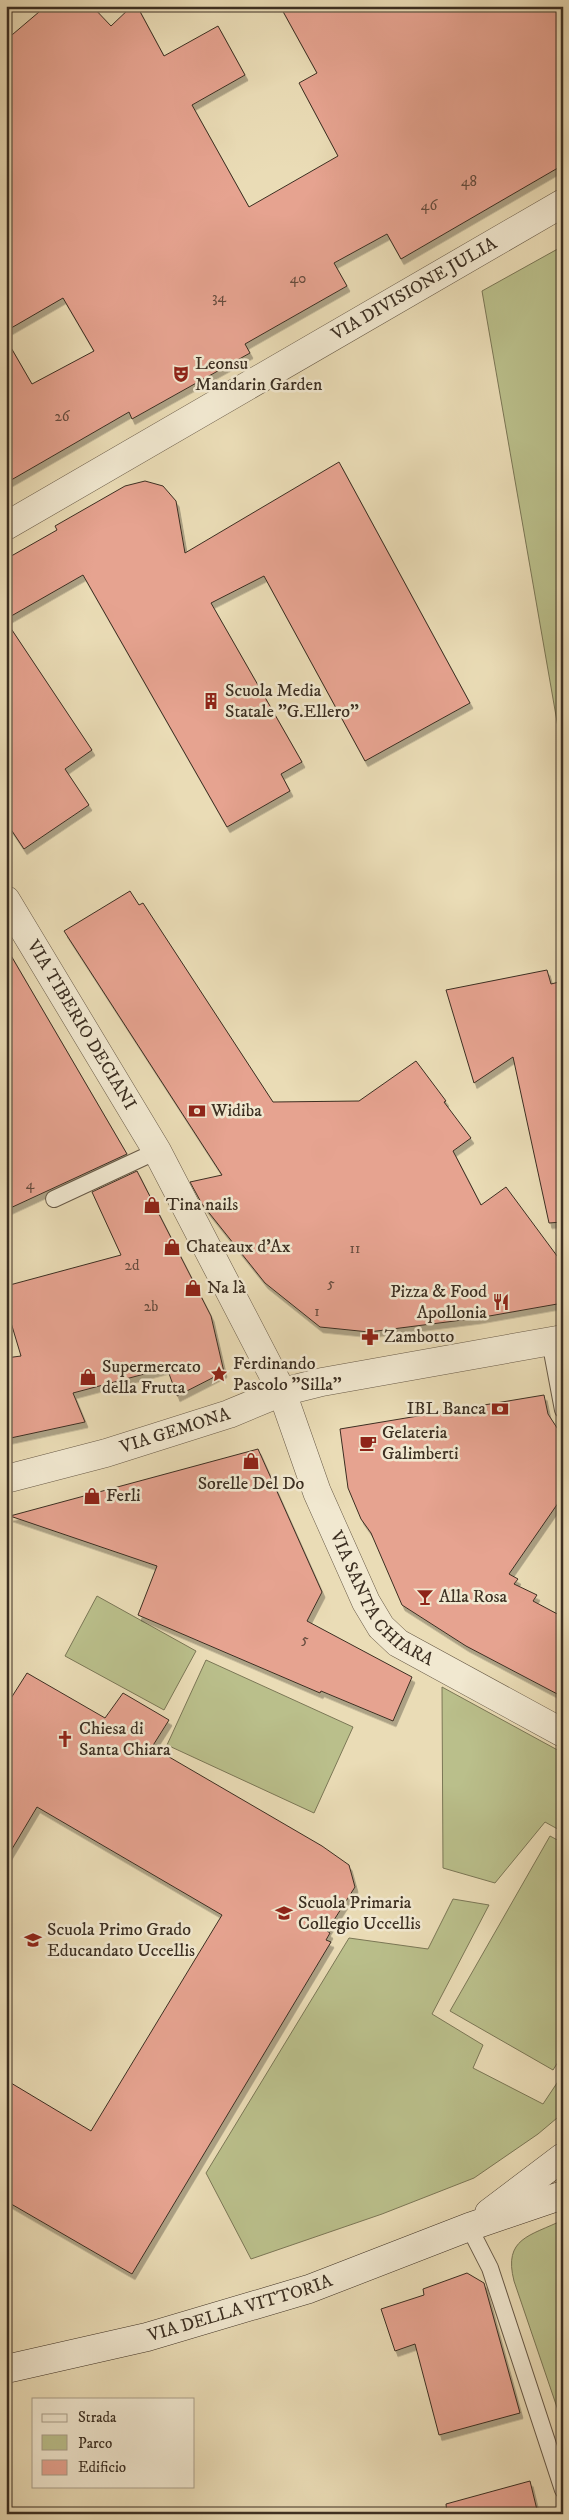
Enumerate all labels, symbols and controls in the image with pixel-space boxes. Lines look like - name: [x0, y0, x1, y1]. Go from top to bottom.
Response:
- house number: 48: [461, 172, 477, 191]
- house number: 46: [421, 196, 438, 215]
- street label: VIA DIVISIONE JULIA: [327, 232, 501, 346]
- house number: 40: [290, 269, 306, 288]
- house number: 34: [212, 288, 226, 307]
- place label: Leonsu Mandarin Garden: [195, 353, 323, 396]
- theatre icon: Leonsu Mandarin Garden: [171, 364, 191, 384]
- house number: 26: [54, 407, 71, 426]
- place label: Scuola Media Statale "G.Ellero": [225, 680, 359, 723]
- building icon: Scuola Media Statale "G.Ellero": [201, 691, 221, 711]
- street label: VIA TIBERIO DECIANI: [21, 935, 141, 1114]
- place label: Widiba: [210, 1100, 262, 1122]
- bank icon: Widiba: [187, 1101, 207, 1121]
- house number: 4: [26, 1175, 35, 1194]
- place label: Tina nails: [166, 1194, 238, 1216]
- shop icon: Tina nails: [142, 1195, 162, 1215]
- place label: Chateaux d'Ax: [186, 1236, 291, 1258]
- shop icon: Chateaux d'Ax: [162, 1237, 182, 1257]
- house number: 11: [349, 1239, 361, 1258]
- house number: 2d: [125, 1256, 140, 1275]
- house number: 5: [327, 1274, 335, 1293]
- place label: Na là: [207, 1277, 246, 1299]
- shop icon: Na là: [183, 1278, 203, 1298]
- place label: Pizza & Food Apollonia: [390, 1281, 487, 1324]
- restaurant icon: Pizza & Food Apollonia: [491, 1292, 511, 1312]
- house number: 2b: [144, 1297, 158, 1316]
- house number: 1: [314, 1302, 320, 1321]
- place label: Zambotto: [384, 1326, 454, 1348]
- pharmacy icon: Zambotto: [360, 1327, 380, 1347]
- place label: Ferdinando Pascolo "Silla": [233, 1353, 342, 1396]
- place label: Supermercato della Frutta: [102, 1356, 201, 1399]
- place icon: Ferdinando Pascolo "Silla": [209, 1364, 229, 1384]
- shop icon: Supermercato della Frutta: [78, 1367, 98, 1387]
- place label: IBL Banca: [407, 1398, 486, 1420]
- bank icon: IBL Banca: [490, 1399, 510, 1419]
- street label: VIA GEMONA: [117, 1403, 234, 1459]
- place label: Gelateria Galimberti: [382, 1422, 459, 1465]
- cafe icon: Gelateria Galimberti: [358, 1433, 378, 1453]
- shop icon: Sorelle Del Do: [241, 1451, 261, 1471]
- place label: Sorelle Del Do: [198, 1473, 305, 1495]
- place label: Ferli: [106, 1485, 141, 1507]
- shop icon: Ferli: [82, 1486, 102, 1506]
- street label: VIA SANTA CHIARA: [324, 1527, 438, 1671]
- place label: Alla Rosa: [439, 1586, 507, 1608]
- bar icon: Alla Rosa: [415, 1587, 435, 1607]
- house number: 5: [301, 1630, 309, 1649]
- place label: Chiesa di Santa Chiara: [79, 1718, 171, 1761]
- church icon: Chiesa di Santa Chiara: [55, 1729, 75, 1749]
- place label: Scuola Primaria Collegio Uccellis: [298, 1892, 421, 1935]
- school or university icon: Scuola Primaria Collegio Uccellis: [274, 1903, 294, 1923]
- place label: Scuola Primo Grado Educandato Uccellis: [47, 1919, 195, 1962]
- school or university icon: Scuola Primo Grado Educandato Uccellis: [23, 1930, 43, 1950]
- street label: VIA DELLA VITTORIA: [144, 2270, 336, 2347]
- legend: [32, 2398, 195, 2488]
- text: Strada: [78, 2408, 117, 2427]
- text: Parco: [78, 2434, 112, 2453]
- text: Edificio: [78, 2458, 126, 2477]

